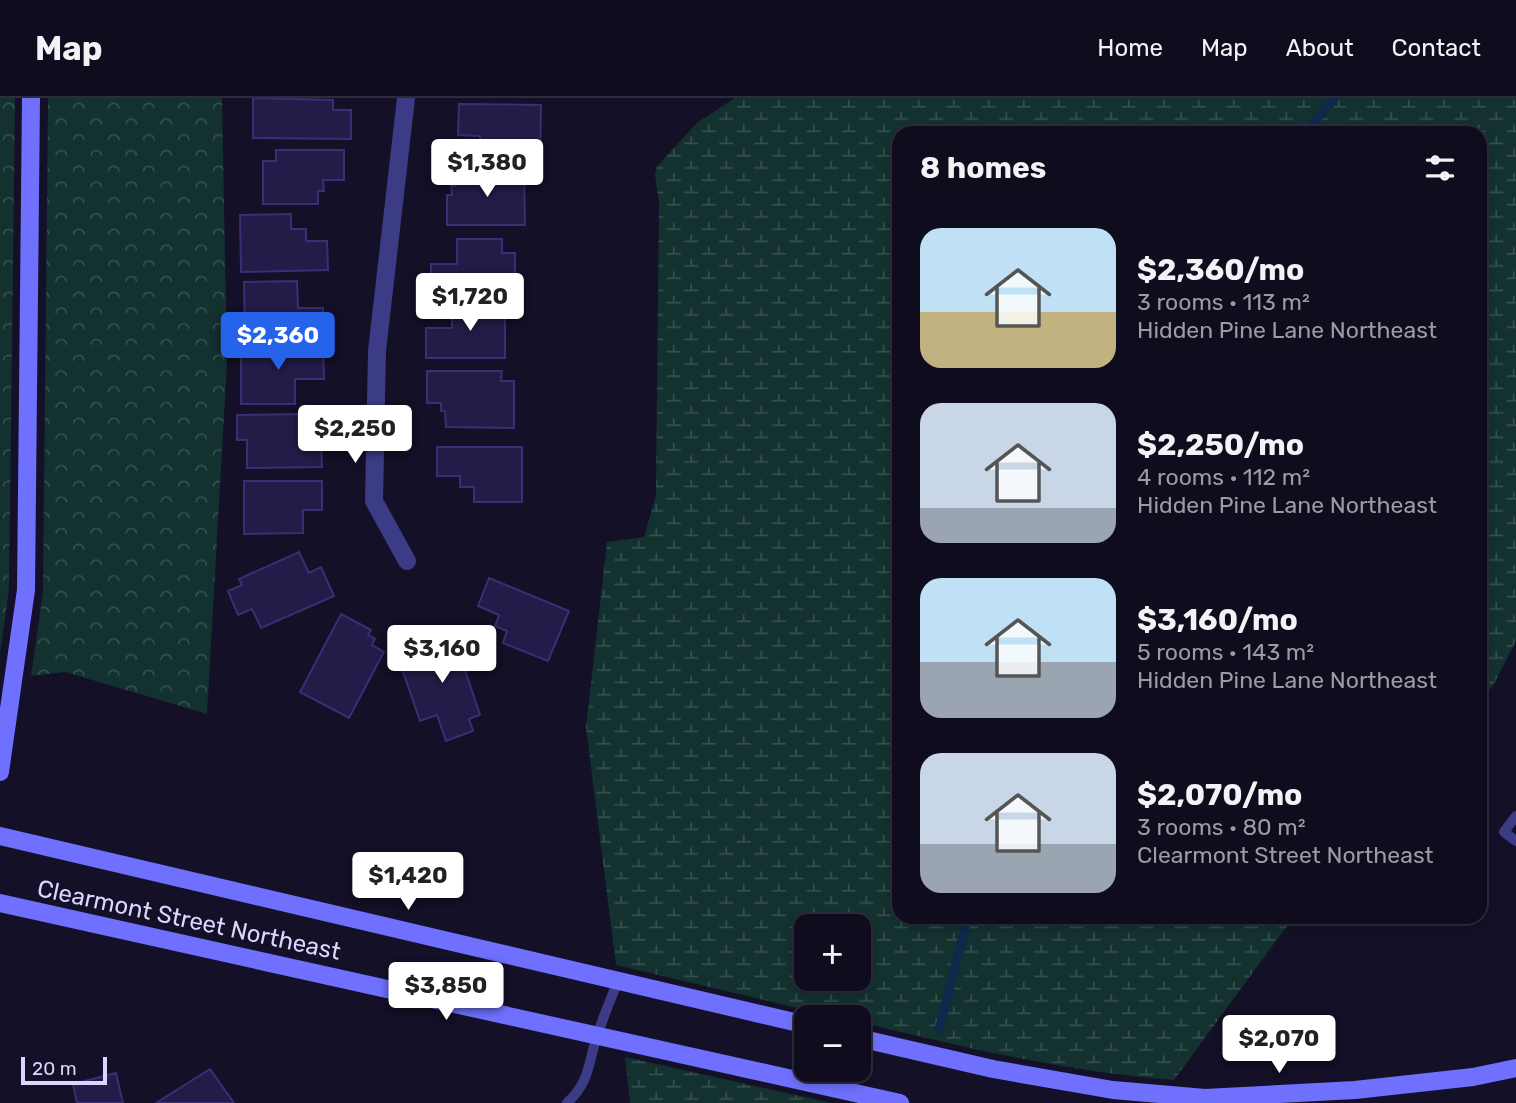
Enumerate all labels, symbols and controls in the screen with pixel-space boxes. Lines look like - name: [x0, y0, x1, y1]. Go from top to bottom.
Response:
- text: Map: [35, 29, 103, 68]
- text: Home: [1097, 34, 1163, 62]
- text: Map: [1201, 34, 1248, 62]
- text: About: [1286, 34, 1354, 62]
- text: Contact: [1392, 34, 1481, 62]
- pin: $1,380: [430, 140, 544, 199]
- text: $1,380: [447, 148, 527, 176]
- icon: filters: [1421, 149, 1459, 187]
- text: 8 homes: [920, 150, 1046, 186]
- text: $2,360/mo: [1137, 252, 1304, 288]
- icon: home: [976, 256, 1060, 340]
- pin: $1,720: [413, 274, 527, 333]
- text: $1,720: [432, 282, 508, 310]
- text: 3 rooms · 113 m²: [1137, 288, 1310, 316]
- pin: $2,360: [221, 313, 335, 372]
- text: Hidden Pine Lane Northeast: [1137, 316, 1437, 344]
- text: $2,360: [237, 321, 319, 349]
- pin: $2,250: [298, 406, 412, 465]
- text: $2,250: [314, 414, 396, 442]
- text: $2,250/mo: [1137, 427, 1304, 463]
- icon: home: [976, 431, 1060, 515]
- text: 4 rooms · 112 m²: [1137, 463, 1310, 491]
- text: Hidden Pine Lane Northeast: [1137, 491, 1437, 519]
- text: $3,160/mo: [1137, 602, 1298, 638]
- icon: home: [976, 606, 1060, 690]
- pin: $3,160: [385, 626, 499, 685]
- text: $3,160: [403, 634, 481, 662]
- text: 5 rooms · 143 m²: [1137, 638, 1314, 666]
- text: Hidden Pine Lane Northeast: [1137, 666, 1437, 694]
- text: $2,070/mo: [1137, 777, 1302, 813]
- icon: home: [976, 781, 1060, 865]
- text: 3 rooms · 80 m²: [1137, 813, 1306, 841]
- text: Clearmont Street Northeast: [1137, 841, 1434, 869]
- pin: $1,420: [351, 852, 465, 912]
- text: $1,420: [368, 861, 448, 889]
- street label: Clearmont Street Northeast: [35, 874, 343, 966]
- map controls: [794, 914, 871, 1082]
- button: +: [794, 914, 871, 991]
- pin: $3,850: [389, 962, 503, 1022]
- text: $3,850: [405, 971, 487, 999]
- button: −: [794, 1005, 871, 1082]
- pin: $2,070: [1222, 1016, 1336, 1075]
- text: $2,070: [1238, 1024, 1320, 1052]
- scale bar: [21, 1054, 107, 1086]
- text: 20 m: [32, 1057, 77, 1080]

